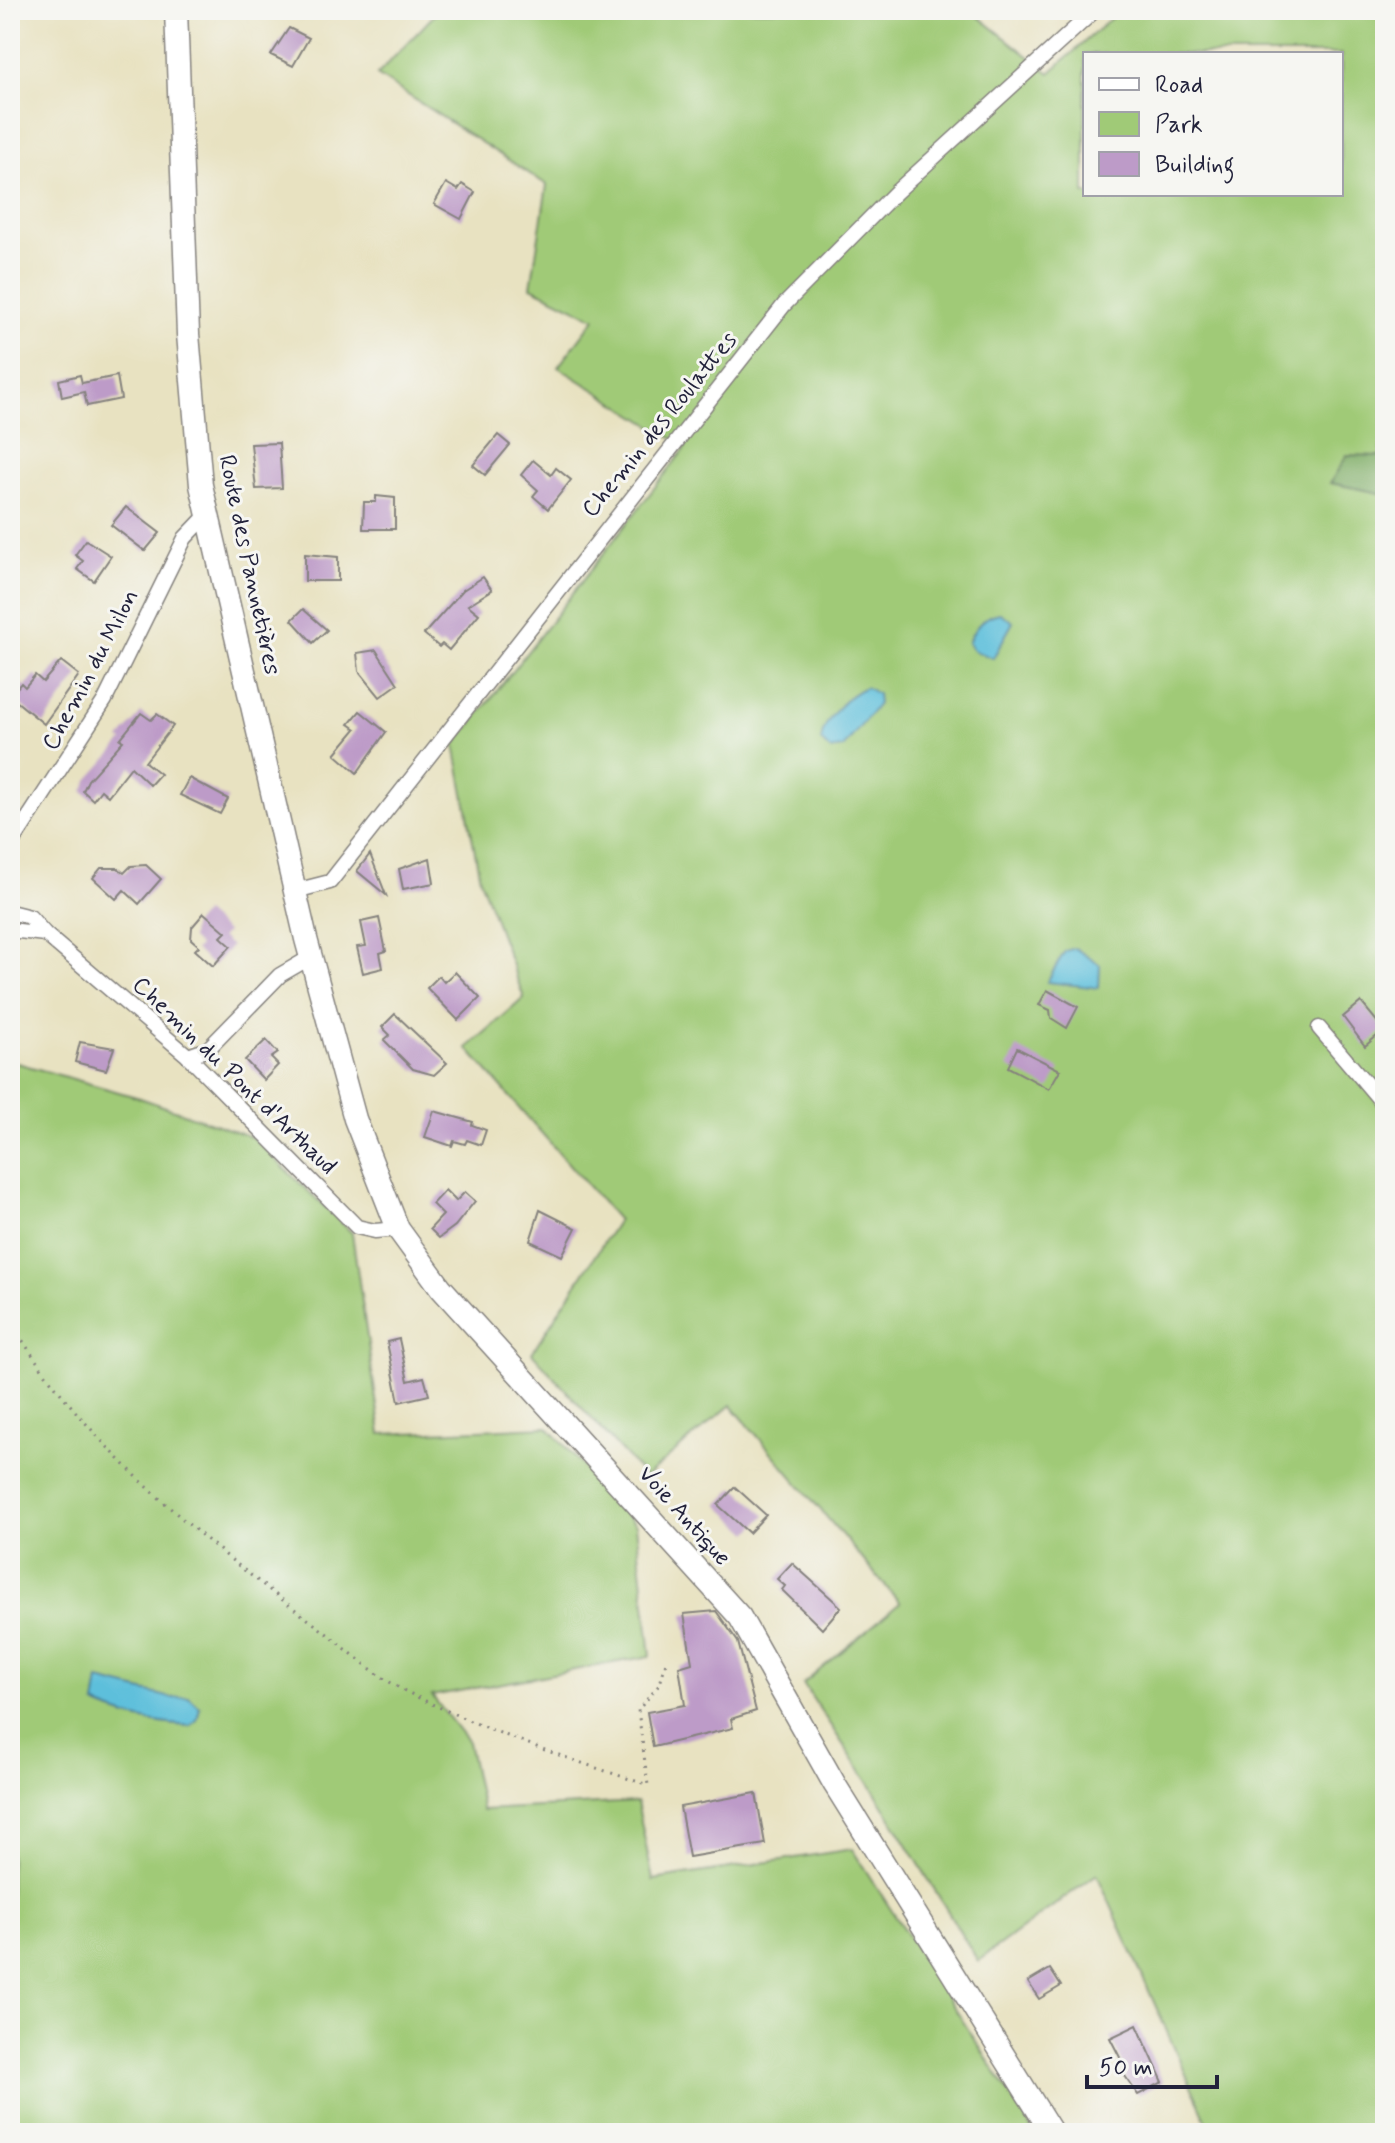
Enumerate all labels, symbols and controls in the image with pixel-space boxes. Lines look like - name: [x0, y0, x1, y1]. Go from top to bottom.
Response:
- legend: [1083, 52, 1343, 196]
- text: Road: [1155, 70, 1203, 101]
- text: Park: [1155, 110, 1203, 141]
- text: Building: [1155, 150, 1235, 184]
- street label: Chemin des Roulattes: [575, 325, 745, 524]
- street label: Route des Pannetières: [211, 452, 288, 678]
- street label: Chemin du Milon: [35, 584, 147, 756]
- street label: Chemin du Pont d'Arthaud: [125, 970, 343, 1182]
- street label: Voie Antique: [631, 1459, 737, 1573]
- scale bar: [1087, 2039, 1217, 2089]
- text: 50 m: [1099, 2053, 1153, 2084]

